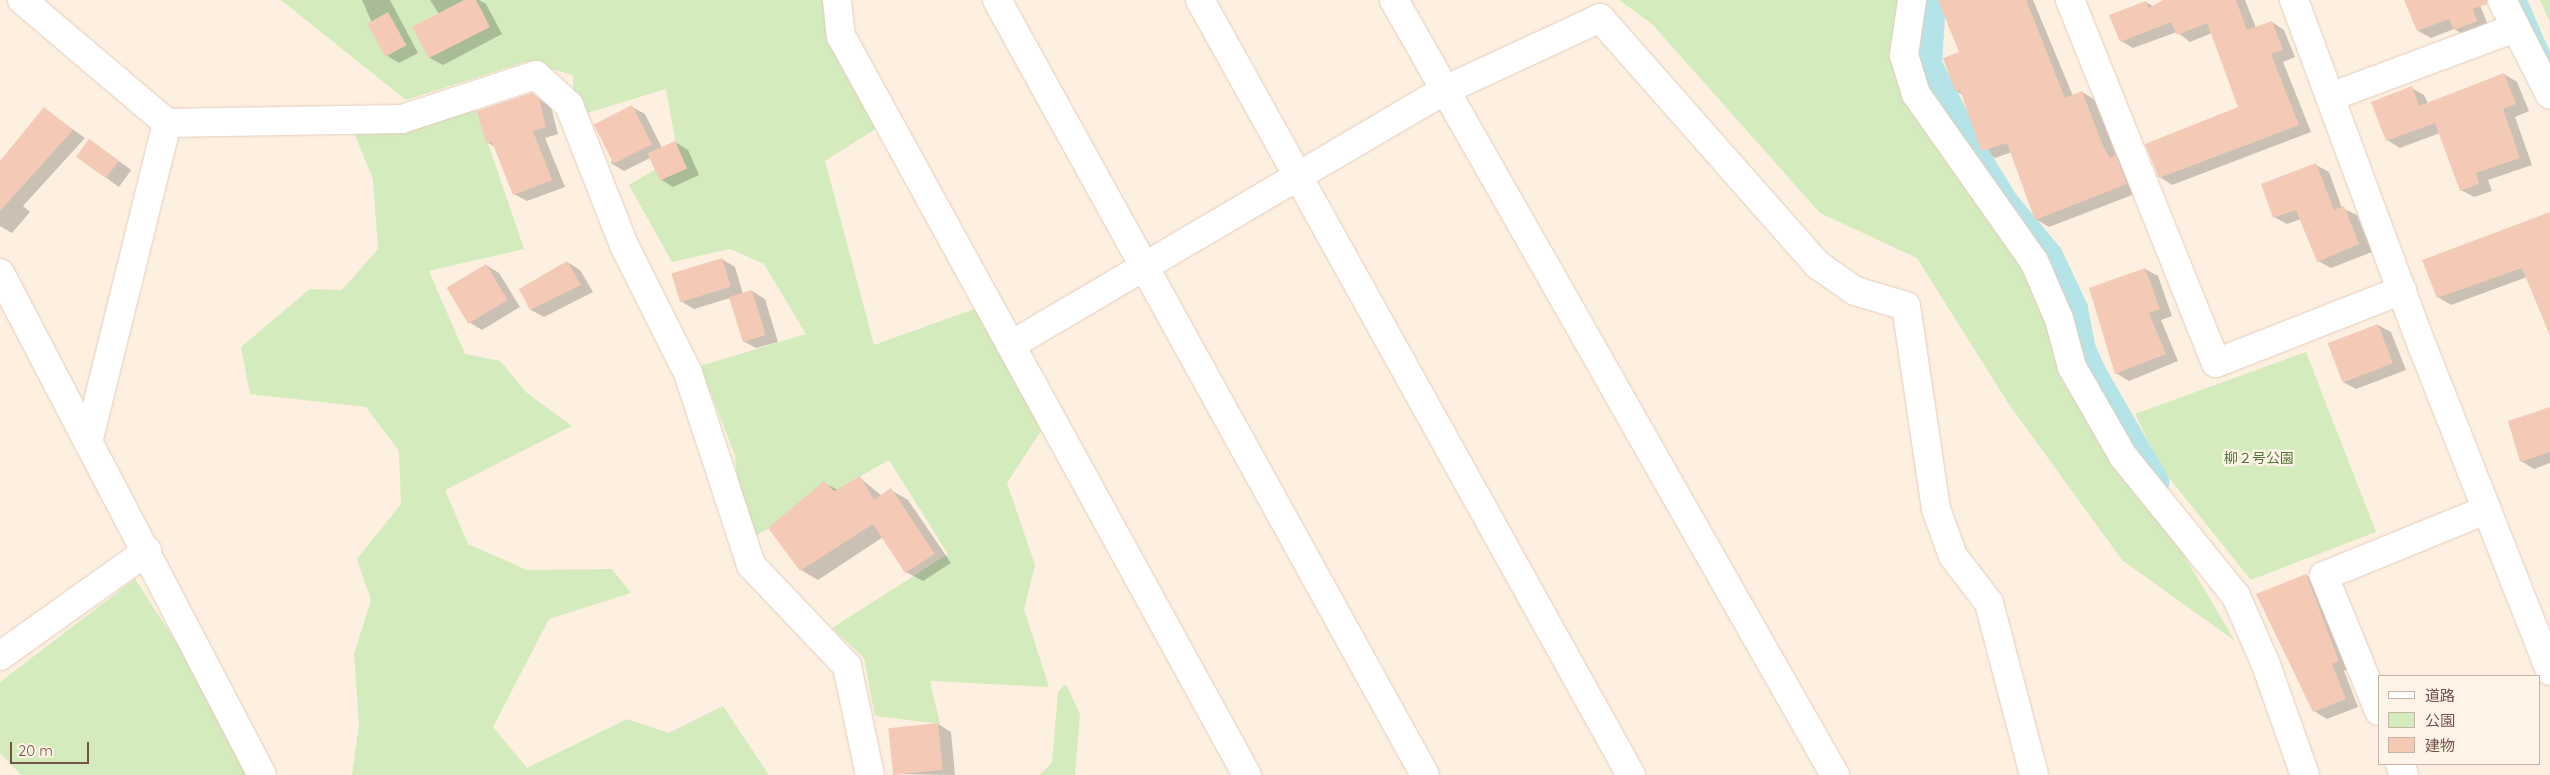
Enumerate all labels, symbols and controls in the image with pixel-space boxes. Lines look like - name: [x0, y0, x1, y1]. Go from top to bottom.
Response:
- park label: 柳２号公園: [2224, 450, 2294, 466]
- legend: [2378, 675, 2540, 765]
- text: 道路: [2425, 686, 2455, 705]
- text: 公園: [2425, 711, 2455, 730]
- scale bar: [12, 732, 91, 764]
- text: 建物: [2425, 736, 2455, 755]
- text: 20 m: [18, 741, 53, 760]

